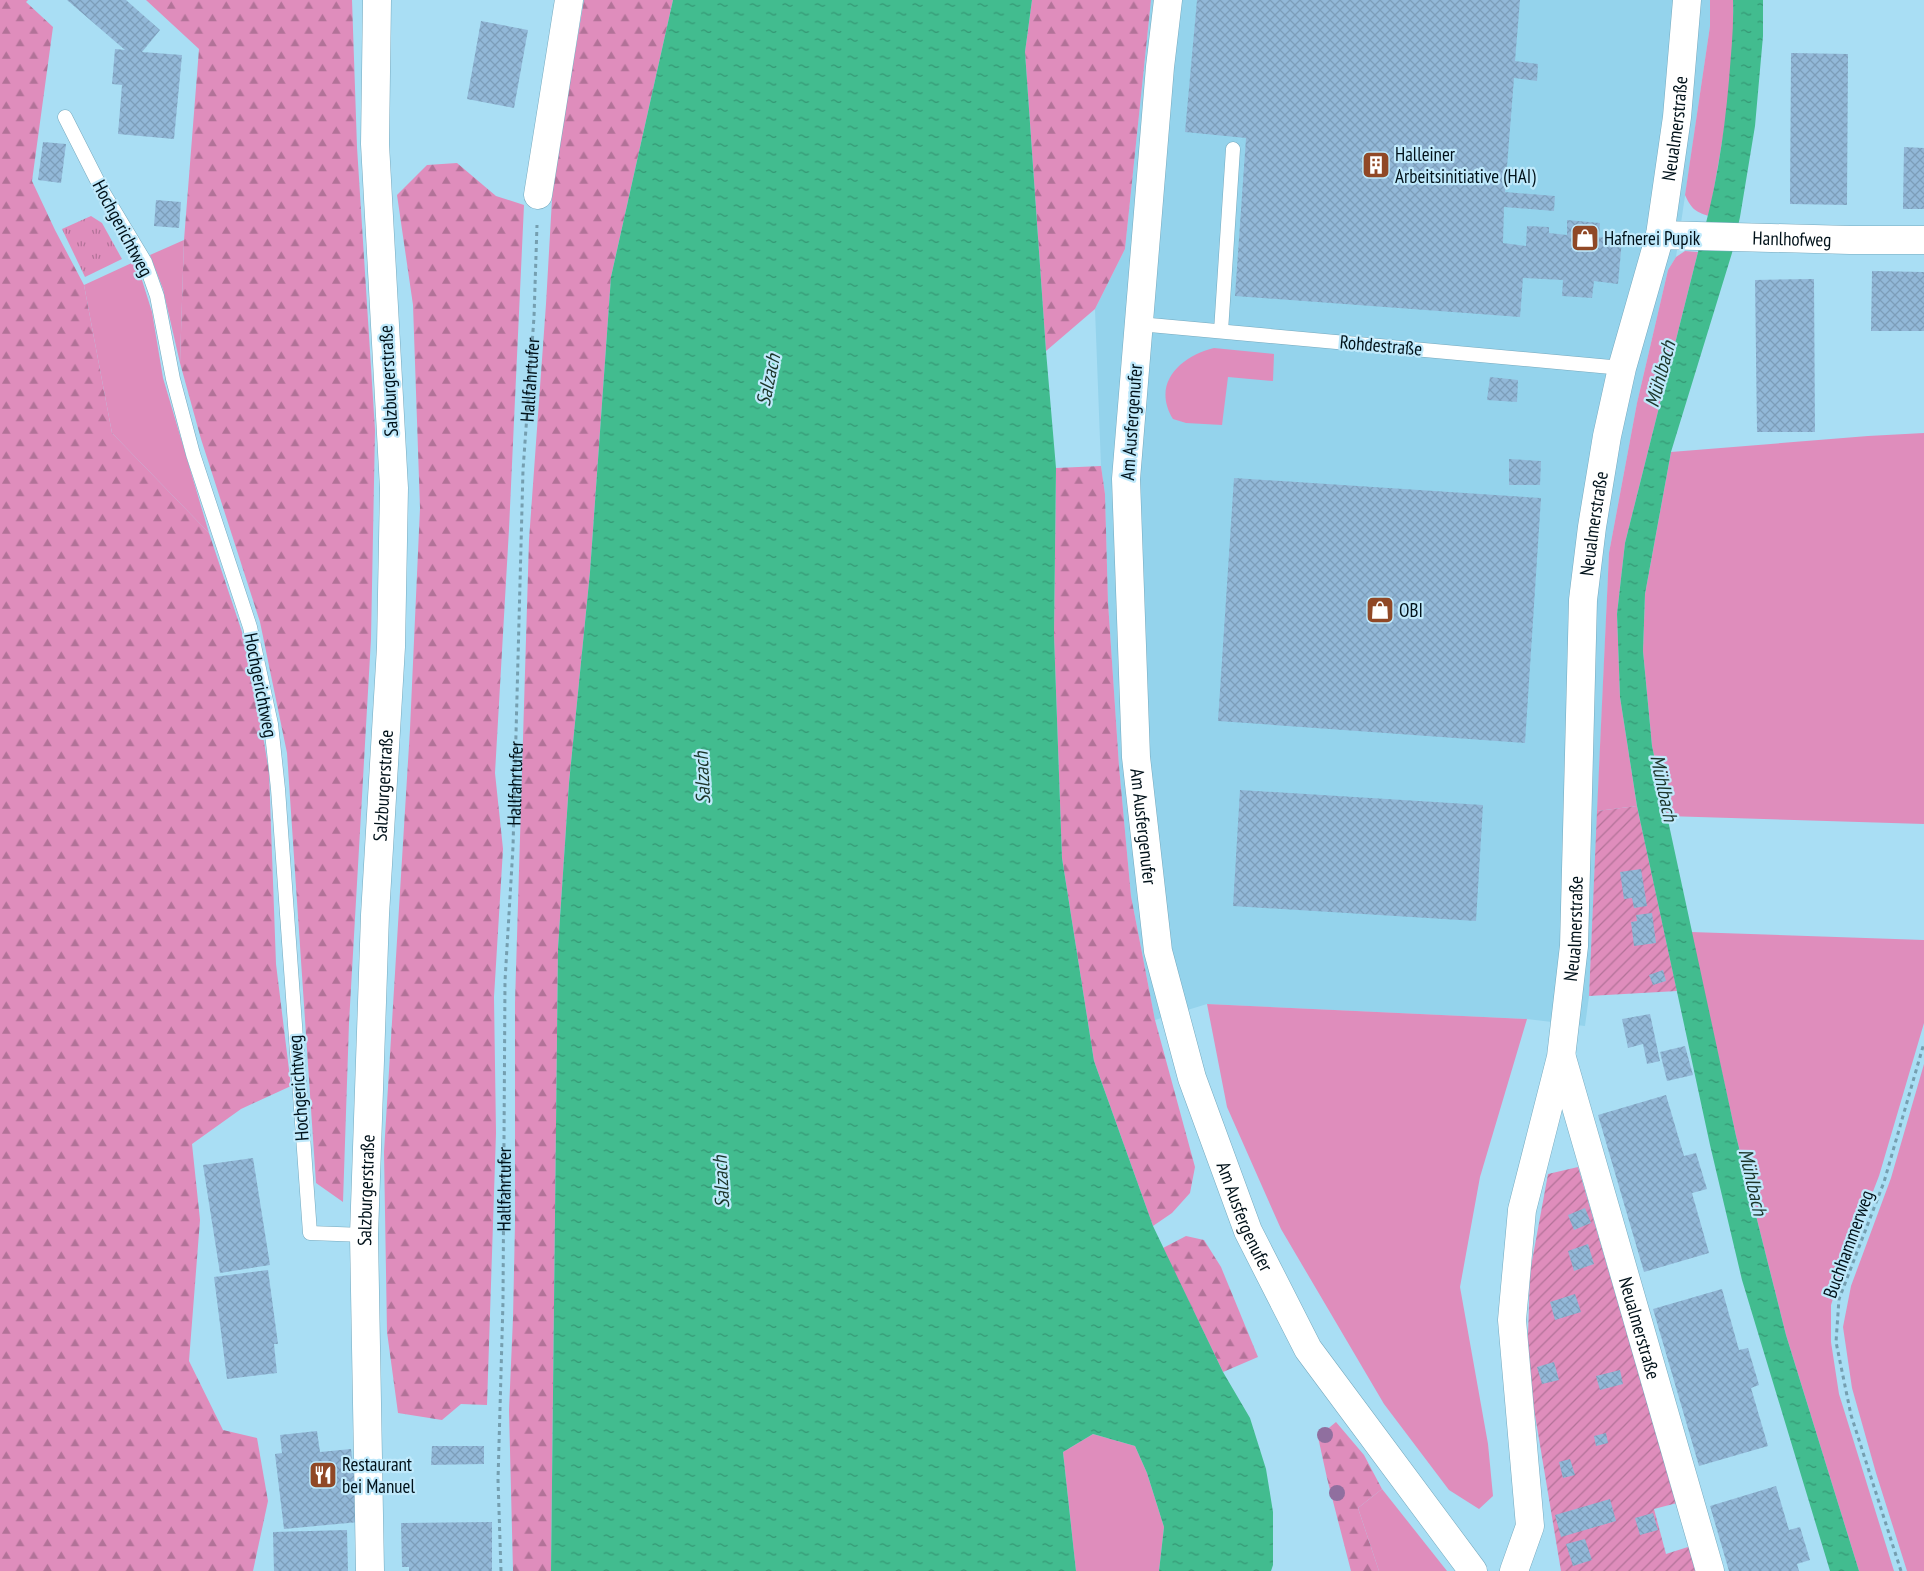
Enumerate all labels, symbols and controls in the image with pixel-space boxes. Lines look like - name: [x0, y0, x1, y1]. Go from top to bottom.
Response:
- street label: Neualmerstraße: [1656, 75, 1692, 183]
- place label: Halleiner Arbeitsinitiative (HAI): [1395, 142, 1536, 188]
- building icon: Halleiner Arbeitsinitiative (HAI): [1361, 150, 1391, 180]
- street label: Hochgerichtweg: [87, 175, 159, 281]
- shop icon: Hafnerei Pupik: [1570, 223, 1600, 253]
- street label: Hanlhofweg: [1752, 225, 1832, 252]
- place label: Hafnerei Pupik: [1604, 226, 1701, 250]
- street label: Salzburgerstraße: [373, 325, 403, 437]
- street label: Rohdestraße: [1339, 329, 1423, 361]
- street label: Hallfahrtufer: [514, 336, 545, 423]
- water label: Mühlbach: [1639, 337, 1682, 410]
- water label: Salzach: [750, 351, 786, 408]
- street label: Am Ausfergenufer: [1115, 362, 1147, 481]
- street label: Neualmerstraße: [1574, 469, 1613, 577]
- shop icon: OBI: [1365, 595, 1395, 625]
- place label: OBI: [1399, 598, 1423, 622]
- street label: Hochgerichtweg: [239, 631, 283, 739]
- street label: Salzburgerstraße: [367, 729, 398, 842]
- street label: Hallfahrtufer: [502, 740, 528, 826]
- water label: Salzach: [688, 750, 716, 805]
- water label: Mühlbach: [1644, 752, 1684, 825]
- street label: Am Ausfergenufer: [1125, 767, 1162, 887]
- street label: Neualmerstraße: [1558, 875, 1588, 983]
- street label: Hochgerichtweg: [282, 1034, 314, 1142]
- street label: Salzburgerstraße: [352, 1134, 379, 1246]
- street label: Hallfahrtufer: [491, 1146, 516, 1231]
- water label: Mühlbach: [1733, 1146, 1774, 1219]
- water label: Salzach: [707, 1154, 735, 1209]
- street label: Am Ausfergenufer: [1212, 1158, 1279, 1276]
- street label: Buchhammerweg: [1817, 1187, 1879, 1301]
- street label: Neualmerstraße: [1614, 1274, 1666, 1382]
- place label: Restaurant bei Manuel: [342, 1452, 415, 1498]
- restaurant icon: Restaurant bei Manuel: [308, 1460, 338, 1490]

